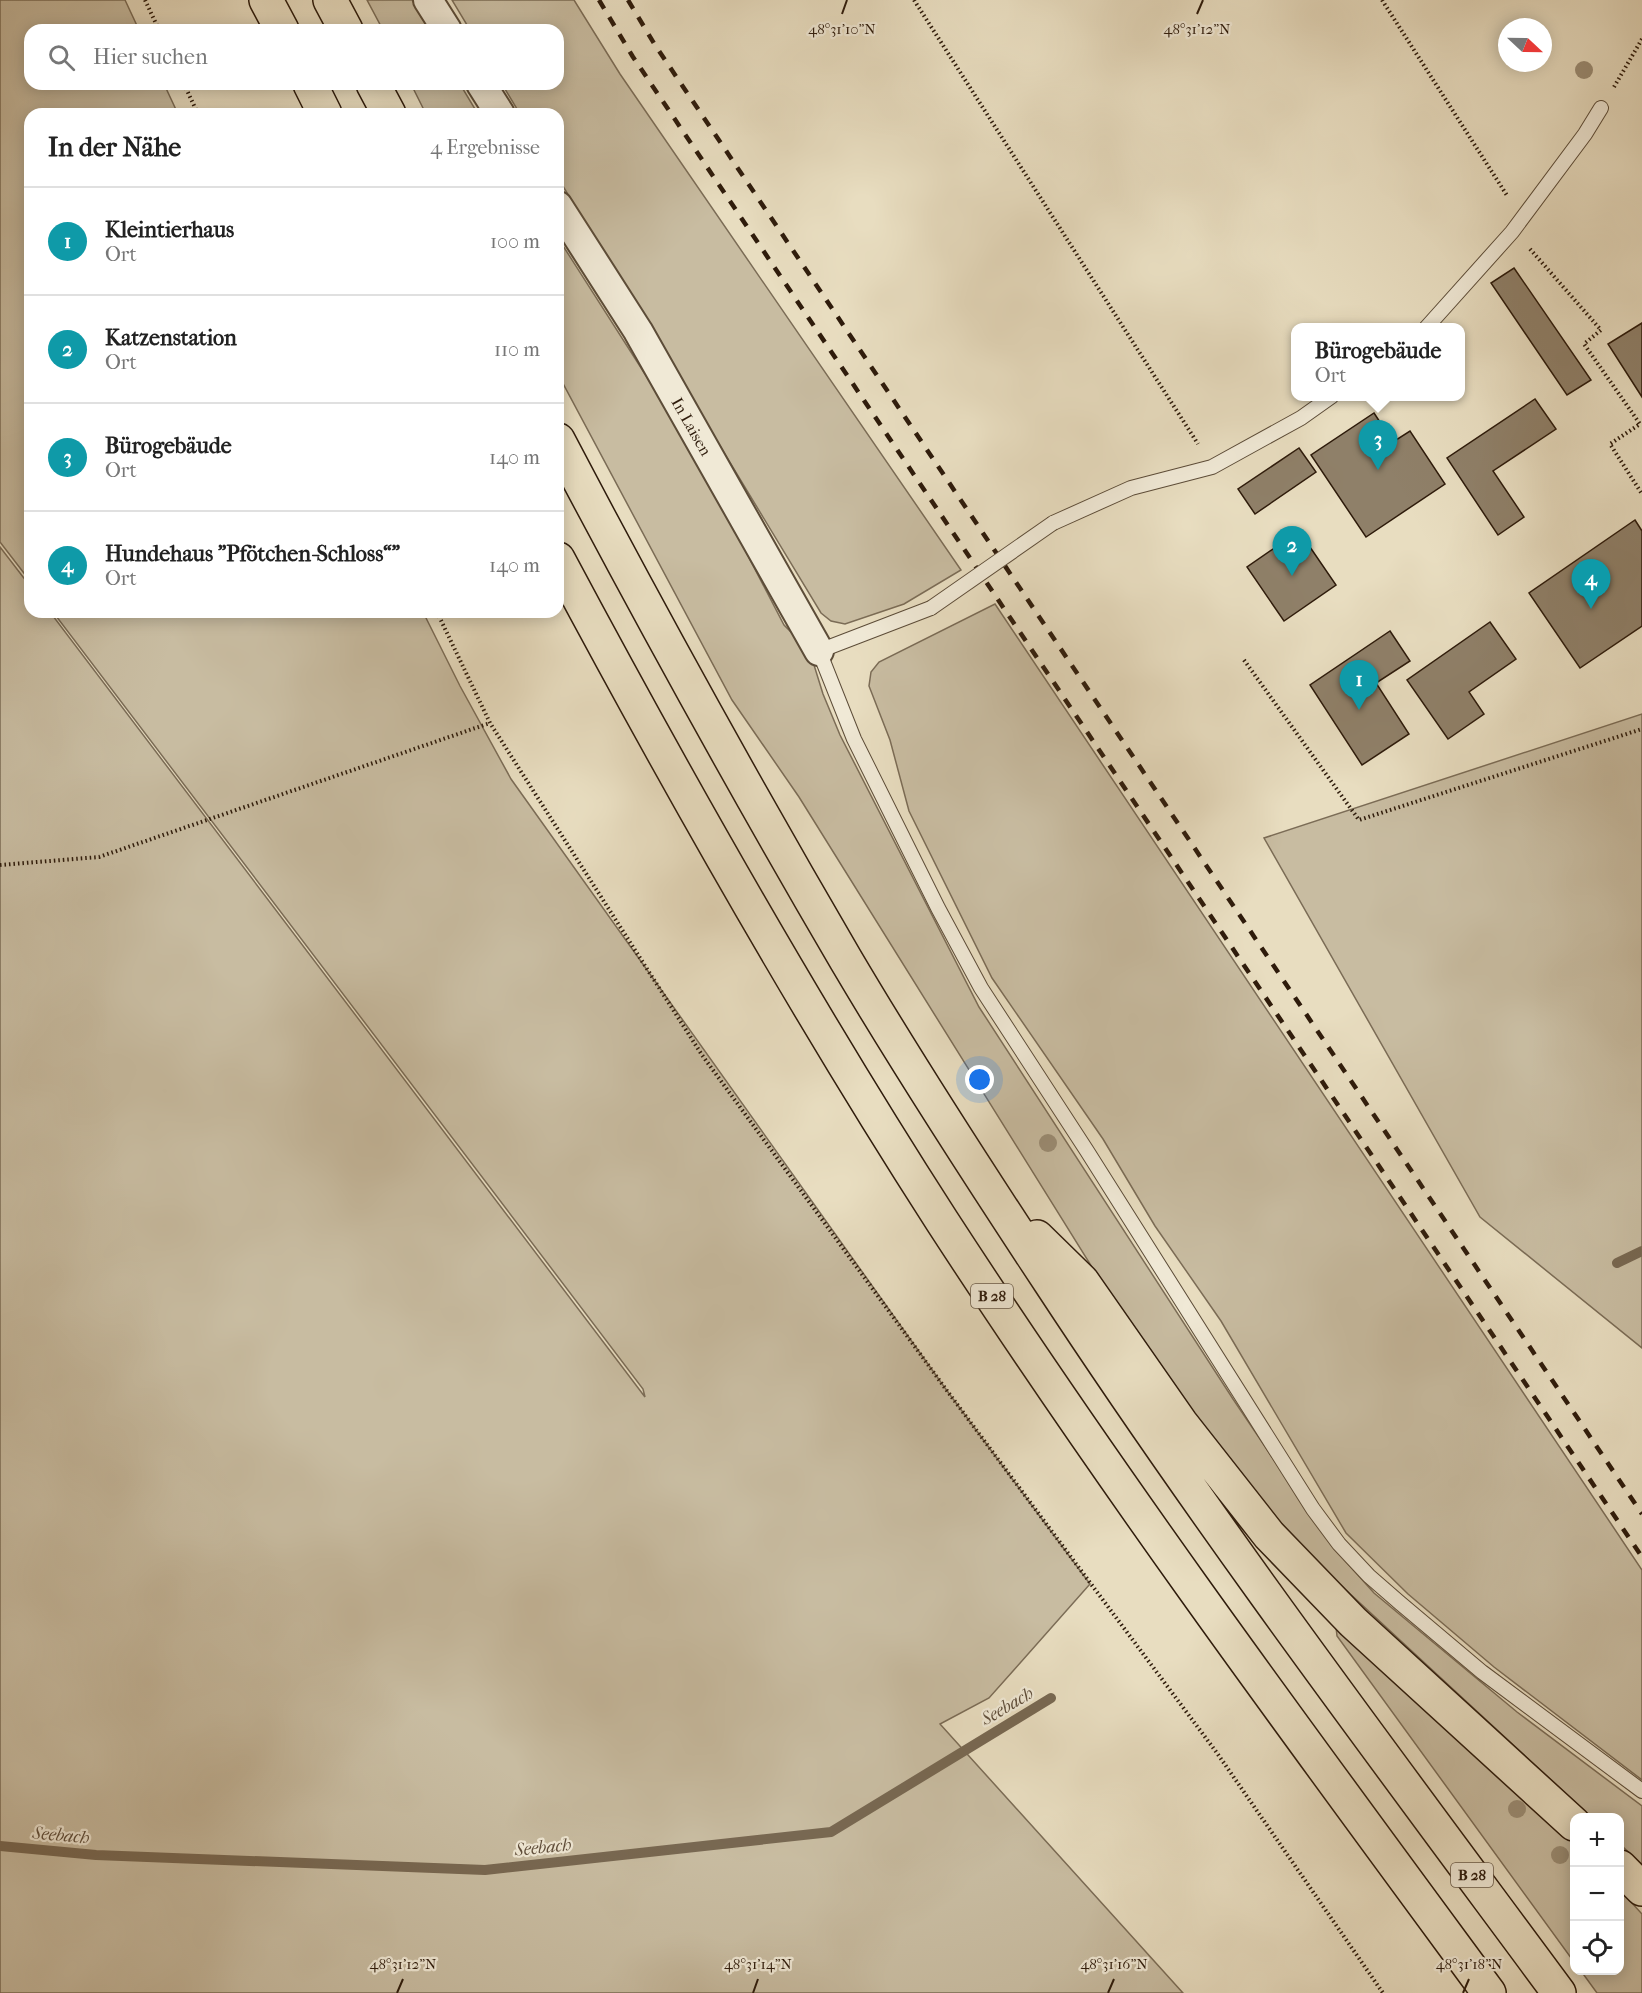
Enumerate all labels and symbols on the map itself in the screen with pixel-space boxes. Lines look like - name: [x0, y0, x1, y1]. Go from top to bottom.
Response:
- north arrow: [1498, 18, 1552, 72]
- text: 48°31'10"N: [808, 20, 876, 38]
- text: 48°31'12"N: [1164, 20, 1231, 38]
- street label: In Laisen: [668, 394, 716, 460]
- pin: 3: [1358, 420, 1398, 470]
- pin: 2: [1272, 526, 1312, 576]
- pin: 4: [1572, 560, 1610, 609]
- pin: 1: [1340, 660, 1378, 710]
- your location: [965, 1065, 994, 1094]
- road number: B 28: [971, 1284, 1013, 1308]
- water label: Seebach: [976, 1683, 1037, 1731]
- water label: Seebach: [31, 1822, 90, 1848]
- water label: Seebach: [513, 1834, 573, 1861]
- road number: B 28: [1451, 1863, 1493, 1887]
- text: 48°31'12"N: [370, 1955, 437, 1973]
- text: 48°31'14"N: [724, 1955, 793, 1973]
- text: 48°31'16"N: [1080, 1955, 1148, 1973]
- text: 48°31'18"N: [1436, 1955, 1503, 1973]

